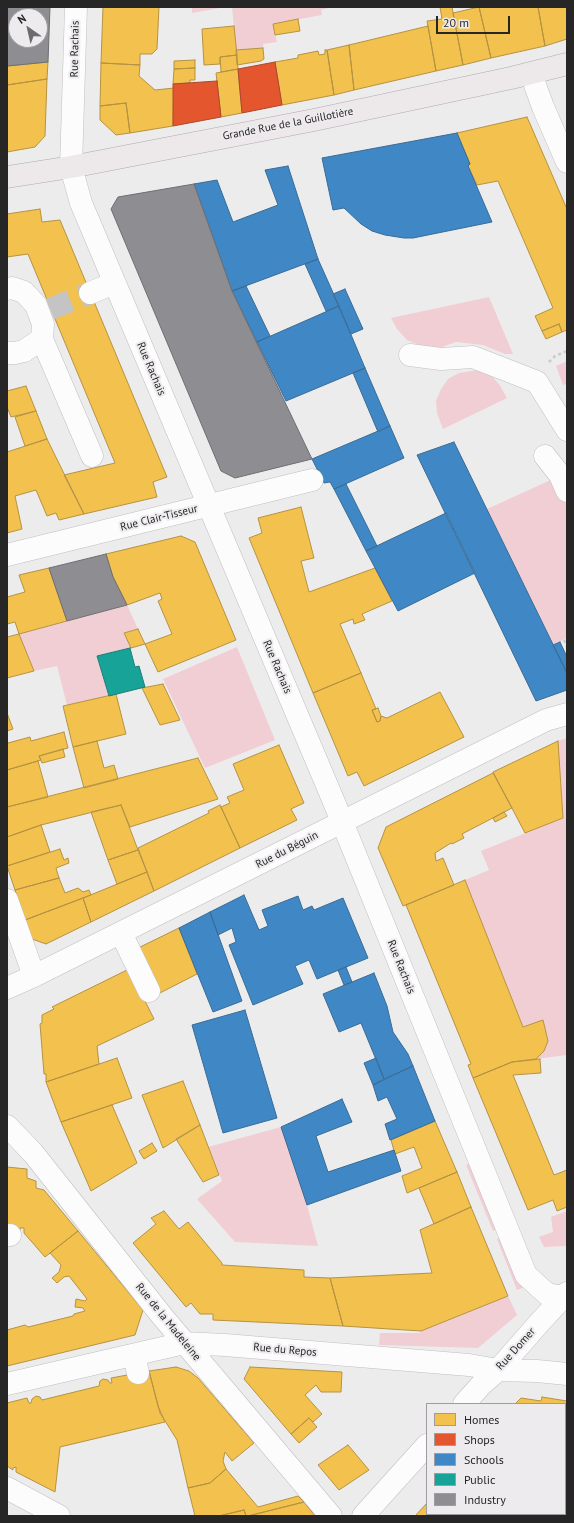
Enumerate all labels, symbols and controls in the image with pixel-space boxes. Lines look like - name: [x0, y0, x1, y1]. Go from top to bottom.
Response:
- north arrow: [8, 8, 48, 48]
- scale bar: [438, 8, 512, 34]
- text: N: [15, 11, 29, 27]
- text: 20 m: [443, 15, 469, 30]
- street label: Rue Rachais: [68, 20, 82, 78]
- street label: Grande Rue de la Guillotière: [222, 105, 354, 143]
- street label: Rue Rachais: [134, 340, 168, 398]
- street label: Rue Clair-Tisseur: [119, 502, 199, 534]
- street label: Rue Rachais: [260, 638, 294, 696]
- street label: Rue du Béguin: [254, 829, 320, 871]
- street label: Rue Rachais: [384, 938, 418, 996]
- street label: Rue de la Madeleine: [133, 1281, 203, 1363]
- street label: Rue Domer: [494, 1325, 538, 1373]
- street label: Rue du Repos: [253, 1341, 317, 1359]
- legend: [426, 1403, 566, 1515]
- text: Homes: [464, 1412, 499, 1427]
- text: Shops: [464, 1432, 495, 1447]
- text: Schools: [464, 1452, 504, 1467]
- text: Public: [464, 1472, 495, 1487]
- text: Industry: [464, 1492, 506, 1507]

